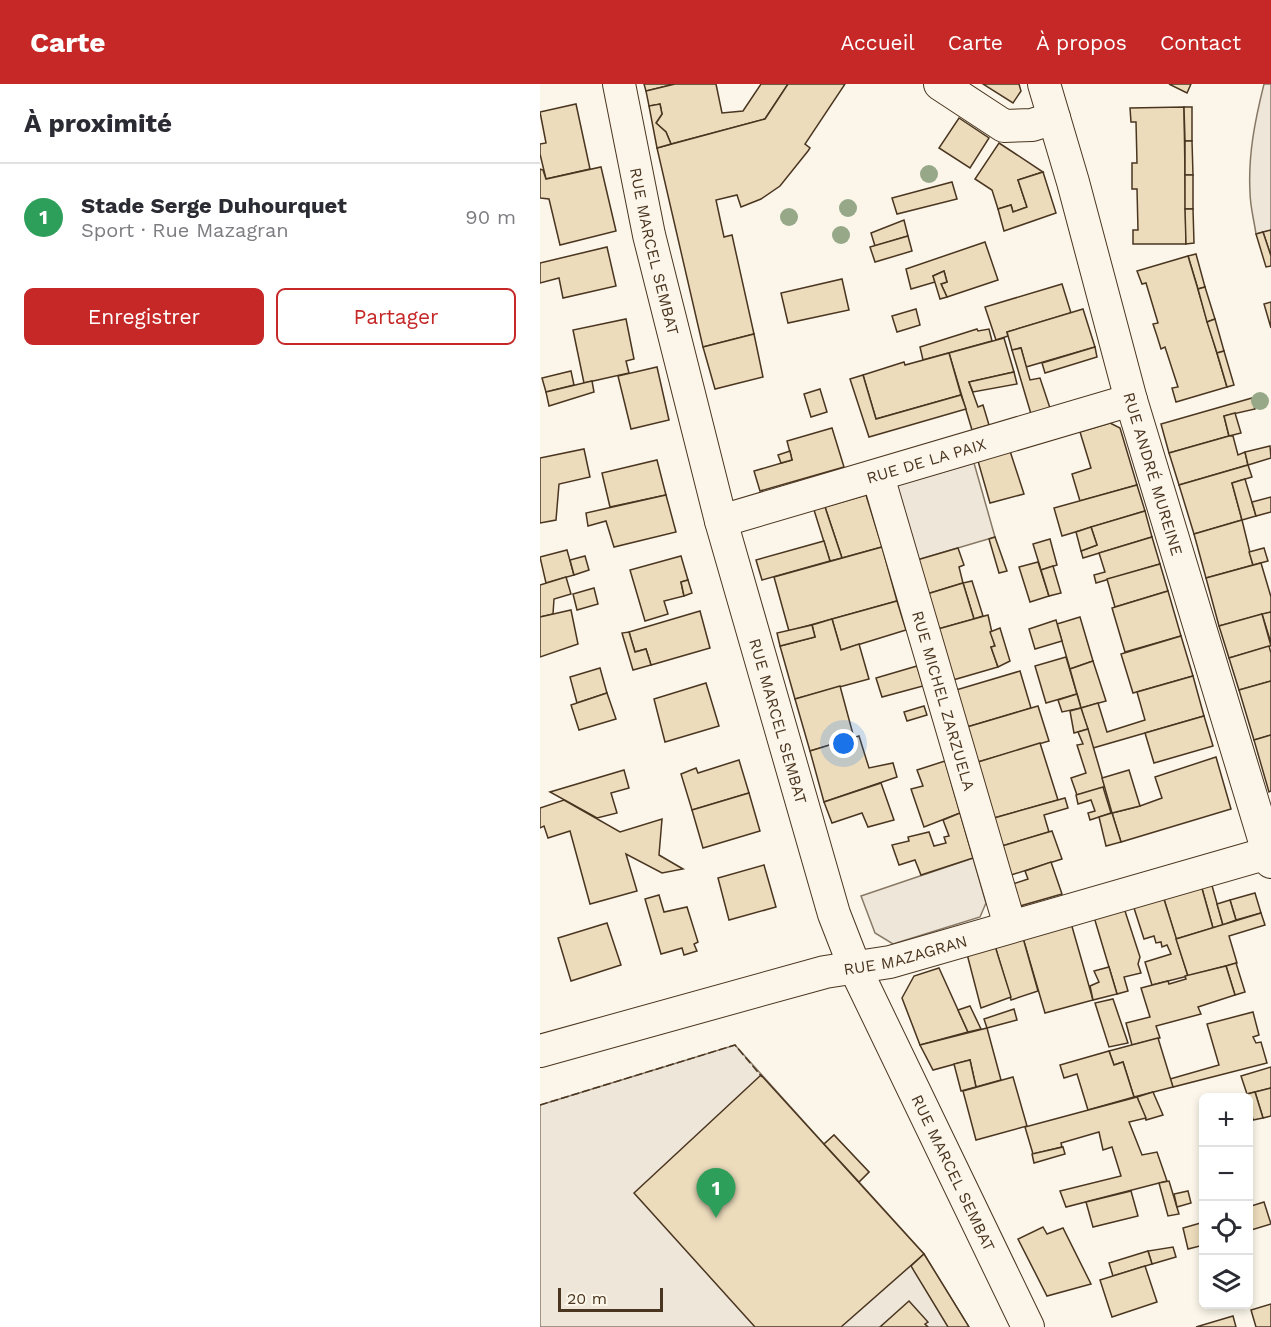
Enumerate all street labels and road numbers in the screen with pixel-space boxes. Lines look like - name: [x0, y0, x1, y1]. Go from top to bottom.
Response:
- street label: RUE MARCEL SEMBAT: [626, 166, 683, 337]
- street label: RUE ANDRÉ MUREINE: [1120, 390, 1187, 558]
- street label: RUE DE LA PAIX: [864, 434, 989, 487]
- street label: RUE MICHEL ZARZUELA: [908, 608, 979, 793]
- street label: RUE MARCEL SEMBAT: [746, 636, 811, 806]
- street label: RUE MAZAGRAN: [842, 931, 969, 979]
- street label: RUE MARCEL SEMBAT: [908, 1091, 1000, 1254]

